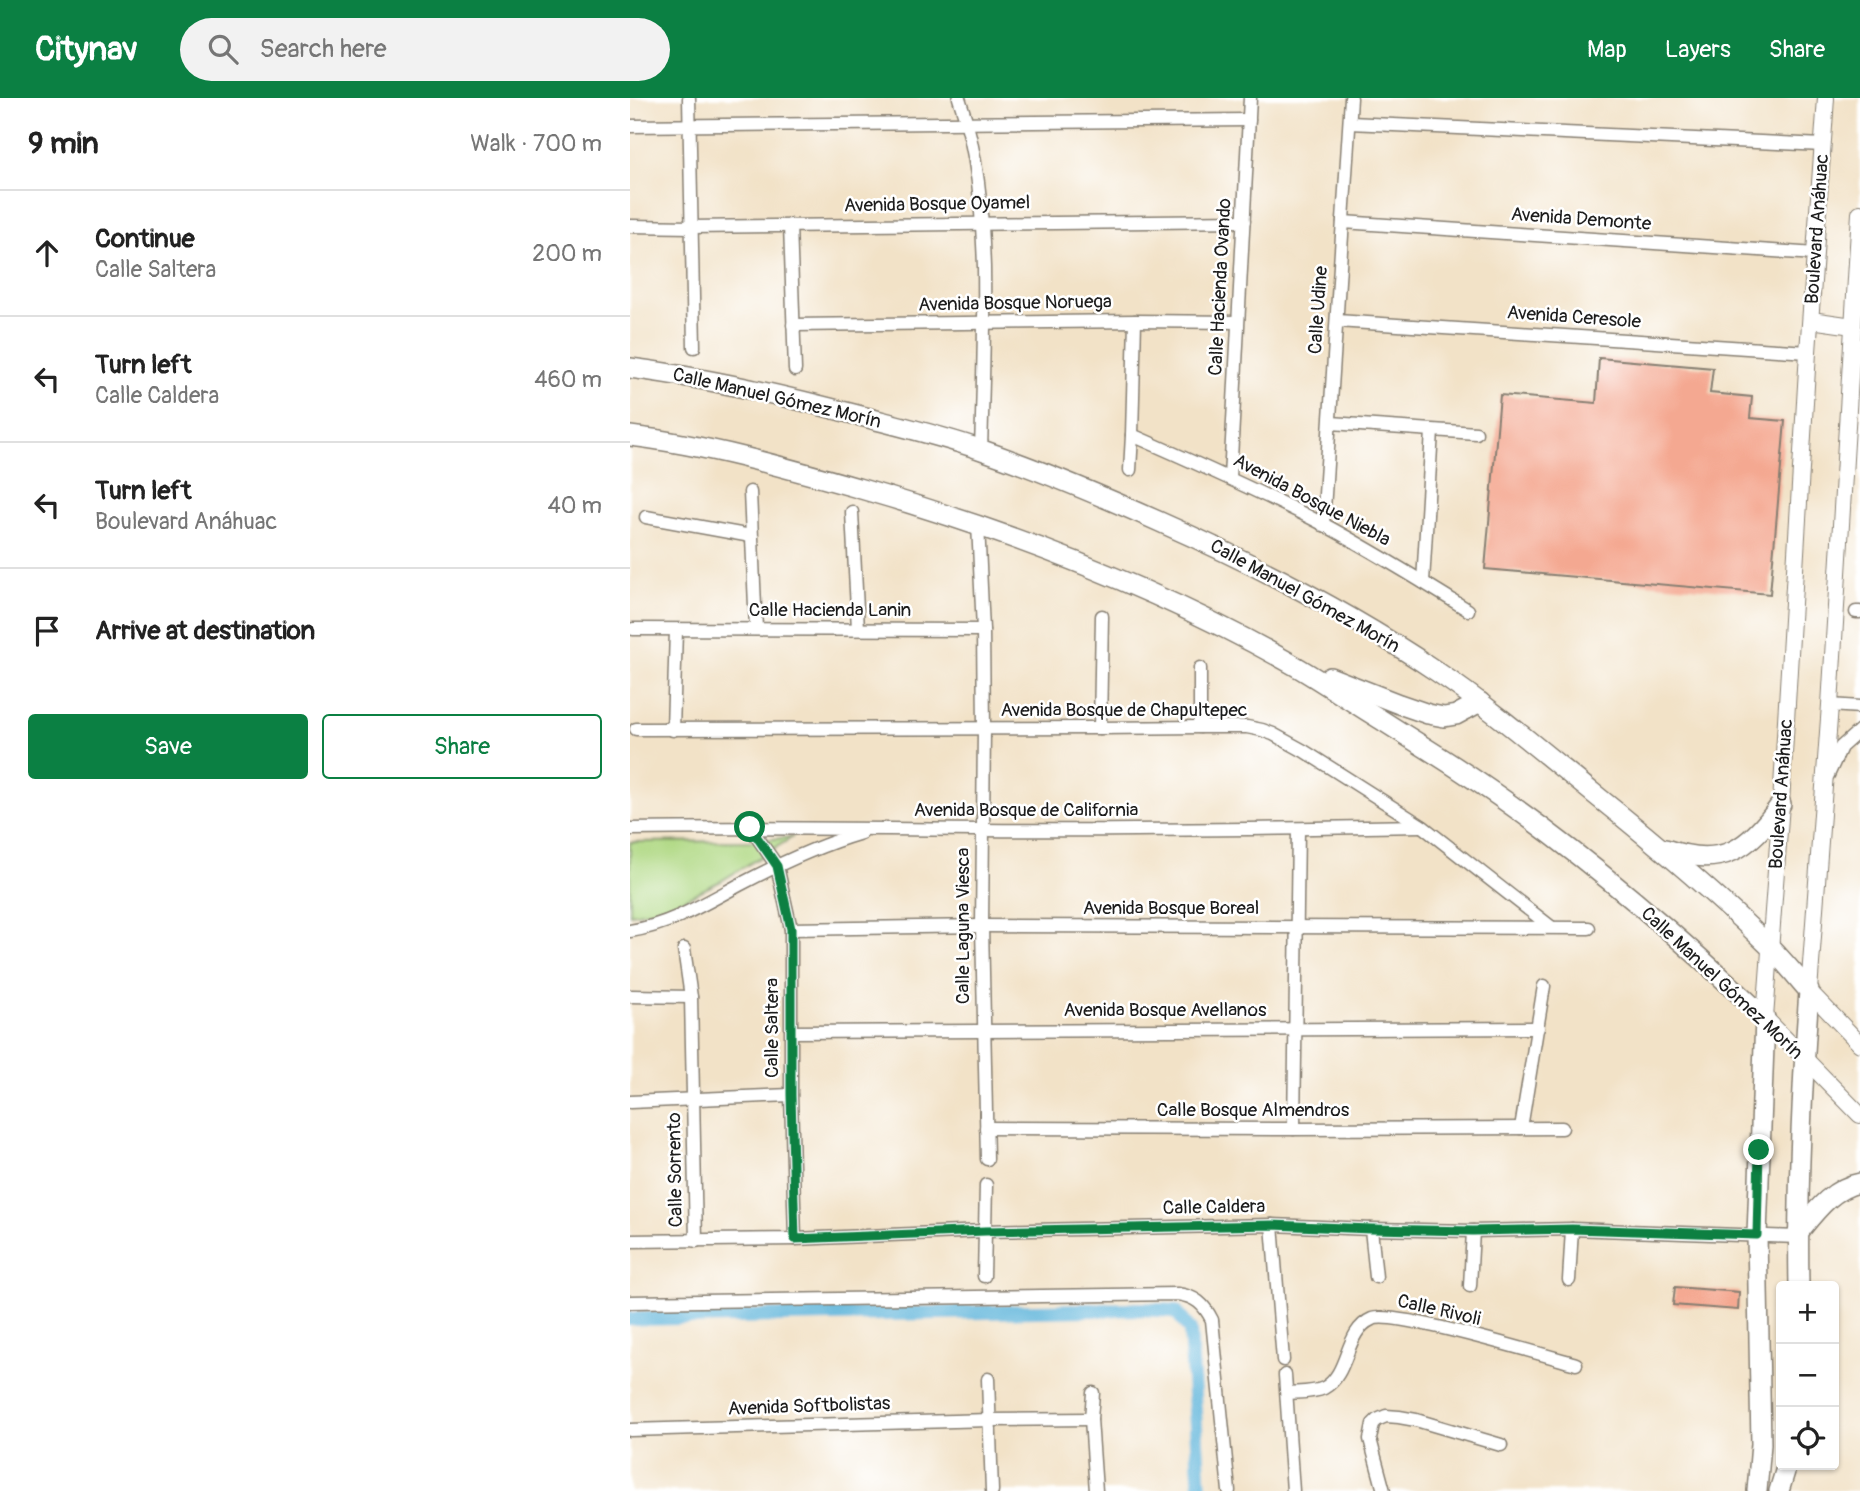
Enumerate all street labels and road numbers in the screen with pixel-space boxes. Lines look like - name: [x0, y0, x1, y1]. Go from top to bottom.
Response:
- street label: Boulevard Anáhuac: [1800, 153, 1834, 305]
- street label: Avenida Bosque Oyamel: [844, 190, 1030, 218]
- street label: Calle Hacienda Ovando: [1203, 198, 1237, 376]
- street label: Avenida Demonte: [1510, 202, 1653, 236]
- street label: Calle Udine: [1303, 264, 1333, 355]
- street label: Avenida Bosque Noruega: [918, 289, 1112, 317]
- street label: Avenida Ceresole: [1506, 300, 1643, 334]
- street label: Calle Manuel Gómez Morín: [670, 362, 884, 434]
- street label: Avenida Bosque Niebla: [1229, 448, 1395, 552]
- street label: Calle Manuel Gómez Morín: [1206, 534, 1404, 658]
- street label: Calle Hacienda Lanin: [749, 598, 911, 622]
- street label: Avenida Bosque de Chapultepec: [1000, 698, 1248, 722]
- street label: Boulevard Anáhuac: [1764, 718, 1798, 870]
- street label: Avenida Bosque de California: [914, 798, 1138, 822]
- street label: Calle Laguna Viesca: [951, 848, 975, 1004]
- street label: Avenida Bosque Boreal: [1083, 896, 1259, 920]
- street label: Calle Manuel Gómez Morín: [1636, 901, 1808, 1065]
- street label: Calle Saltera: [760, 978, 784, 1078]
- street label: Avenida Bosque Avellanos: [1064, 998, 1267, 1022]
- street label: Calle Bosque Almendros: [1157, 1098, 1350, 1122]
- street label: Calle Sorrento: [662, 1112, 688, 1228]
- street label: Calle Caldera: [1162, 1194, 1266, 1220]
- street label: Calle Rivoli: [1395, 1289, 1483, 1331]
- street label: Avenida Softbolistas: [727, 1391, 891, 1421]

